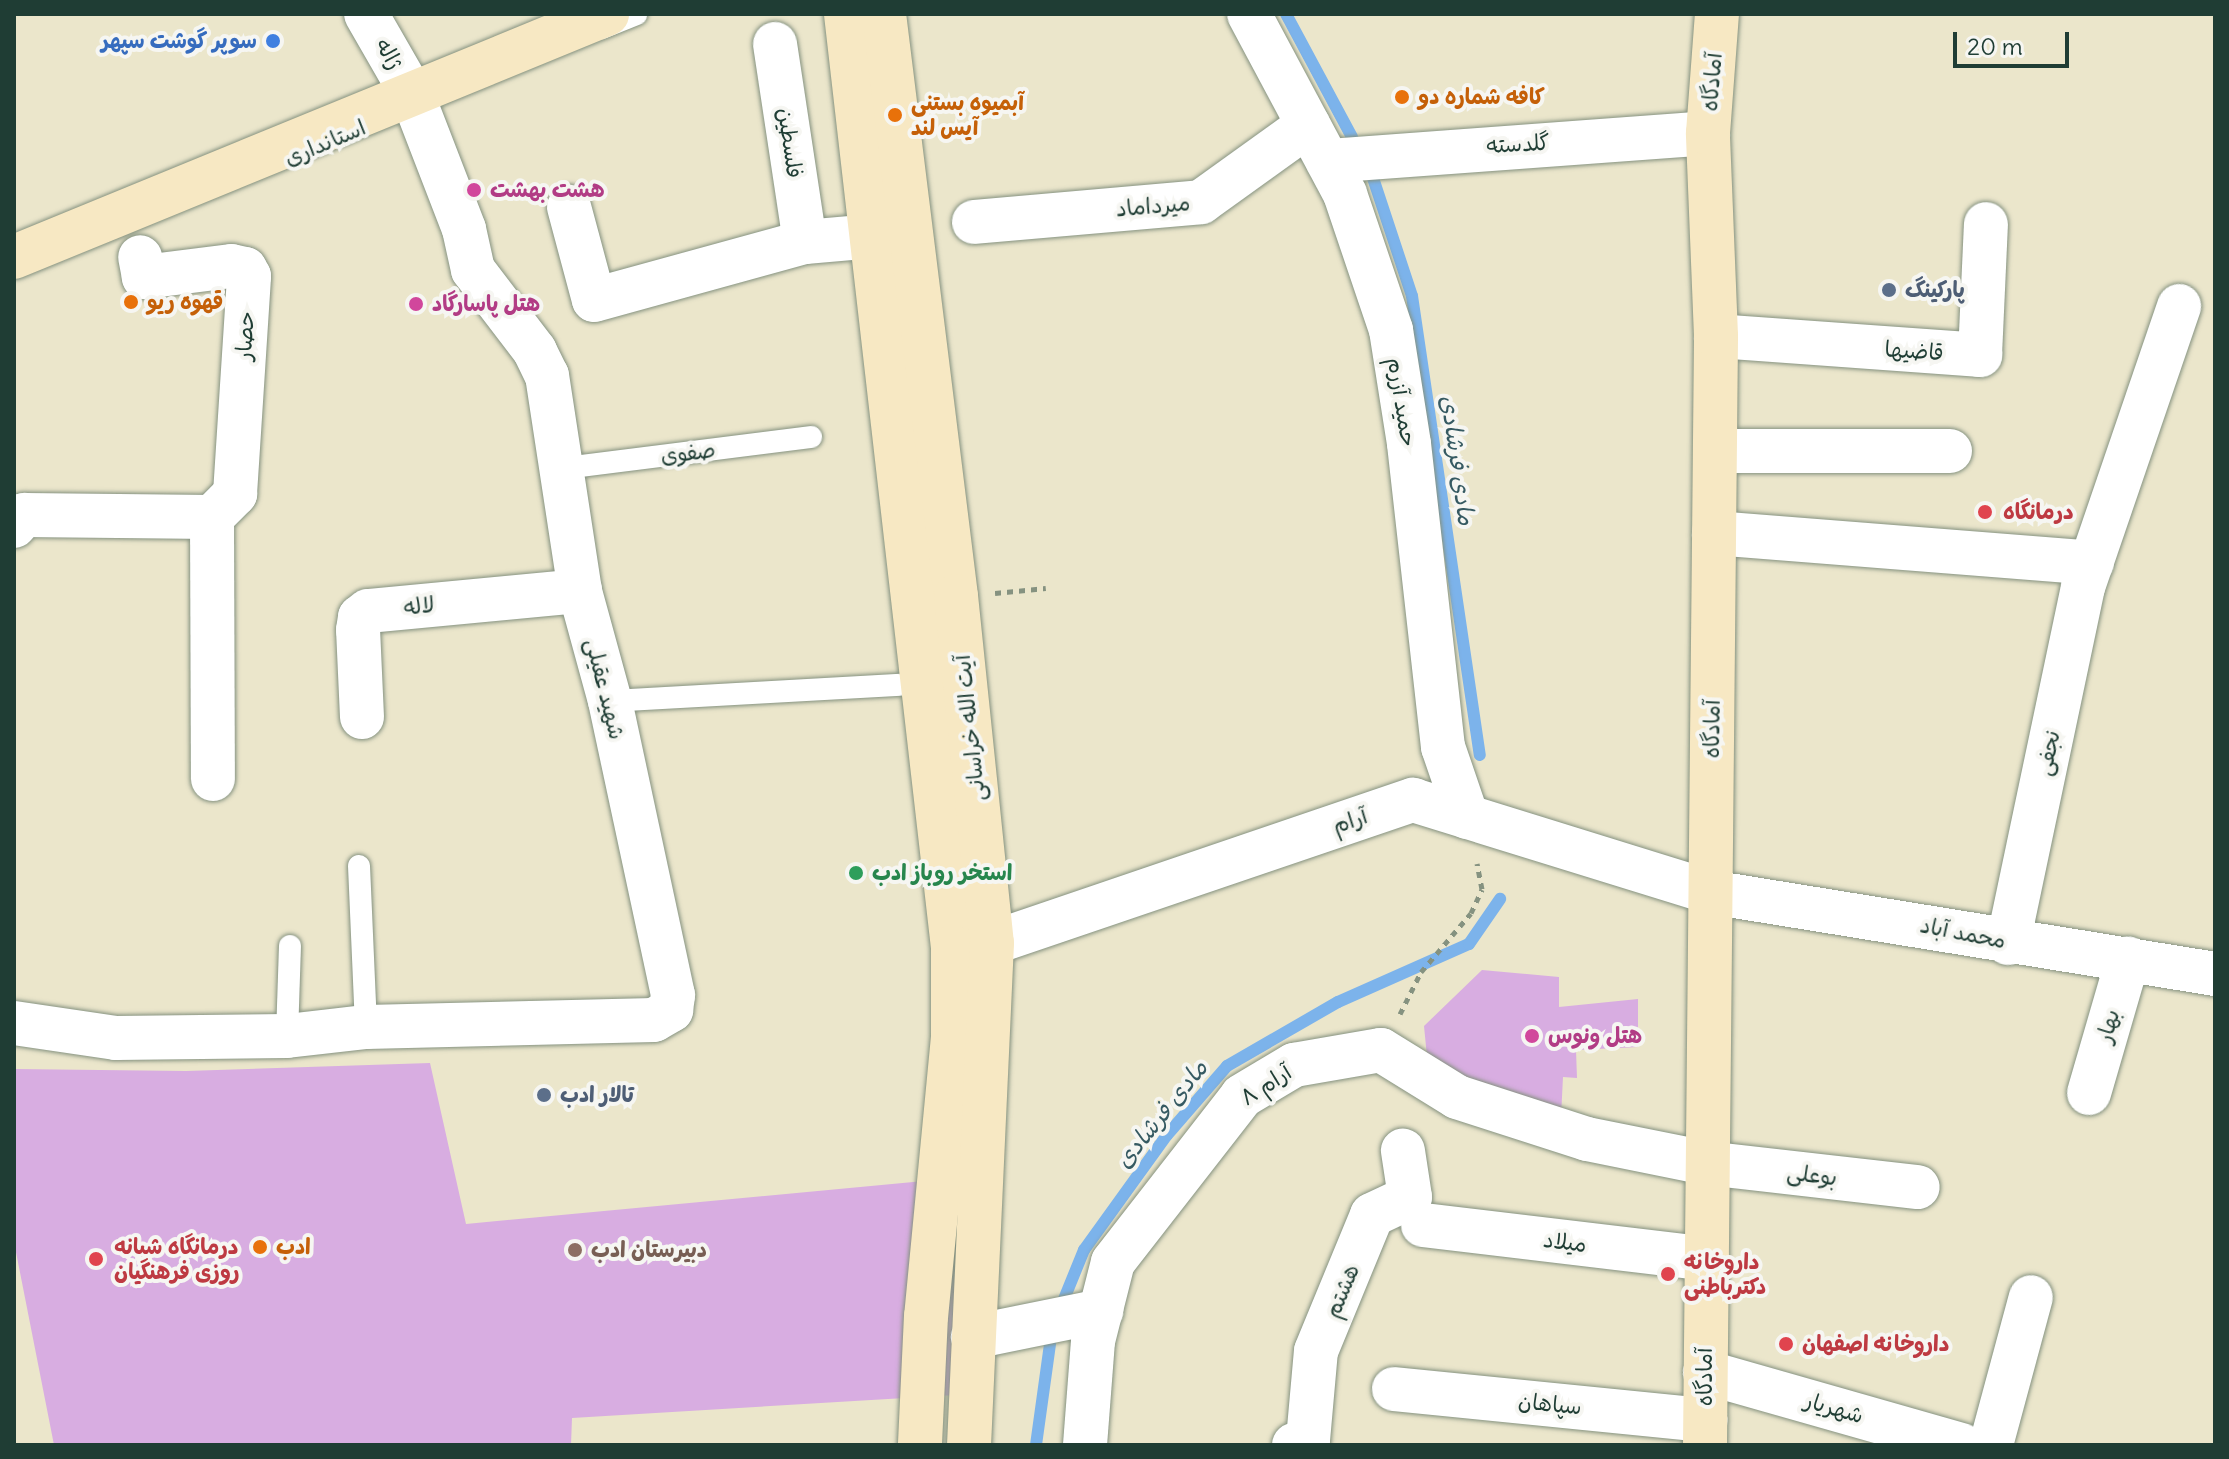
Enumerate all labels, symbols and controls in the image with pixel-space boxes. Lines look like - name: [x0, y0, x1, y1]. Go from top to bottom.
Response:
- scale bar: [1957, 16, 2073, 66]
- place label: سوپر گوشت سپهر: [101, 28, 257, 54]
- text: 20 m: [1967, 31, 2023, 61]
- marker: سوپر گوشت سپهر: [264, 32, 282, 50]
- street label: ژاله: [370, 34, 408, 74]
- street label: آمادگاه: [1696, 52, 1728, 112]
- place label: کافه شماره دو: [1418, 84, 1545, 110]
- marker: کافه شماره دو: [1393, 88, 1411, 106]
- place label: آبمیوه بستنی آیس لند: [911, 89, 1024, 140]
- street label: فلسطین: [772, 106, 808, 180]
- marker: آبمیوه بستنی آیس لند: [886, 106, 904, 124]
- street label: استانداری: [280, 114, 370, 172]
- street label: گلدسته: [1486, 129, 1550, 159]
- place label: هشت بهشت: [490, 177, 605, 203]
- marker: هشت بهشت: [465, 181, 483, 199]
- street label: میرداماد: [1115, 190, 1191, 222]
- place label: پارکینگ: [1905, 277, 1965, 303]
- marker: پارکینگ: [1880, 281, 1898, 299]
- place label: قهوه ریو: [147, 289, 223, 315]
- place label: هتل پاسارگاد: [432, 291, 540, 317]
- marker: قهوه ریو: [122, 293, 140, 311]
- marker: هتل پاسارگاد: [407, 295, 425, 313]
- street label: حصار: [230, 311, 260, 361]
- street label: قاضیها: [1883, 336, 1945, 366]
- street label: حمید آزرم: [1382, 355, 1422, 449]
- water label: مادی فرشادی: [1435, 393, 1481, 527]
- street label: صفوی: [659, 437, 717, 469]
- place label: درمانگاه: [2003, 499, 2074, 525]
- marker: درمانگاه: [1974, 501, 1996, 523]
- street label: لاله: [402, 591, 436, 621]
- street label: شهید عقیلی: [580, 636, 630, 742]
- street label: آیت الله خراسانی: [949, 653, 991, 803]
- street label: آمادگاه: [1698, 699, 1726, 759]
- street label: نجفی: [2030, 728, 2066, 778]
- street label: آرام: [1329, 803, 1371, 839]
- place label: استخر روباز ادب: [872, 860, 1012, 886]
- marker: استخر روباز ادب: [847, 864, 865, 882]
- street label: محمد آباد: [1918, 912, 2008, 954]
- street label: بهار: [2091, 1006, 2125, 1046]
- place label: هتل ونوس: [1548, 1023, 1642, 1049]
- marker: هتل ونوس: [1523, 1027, 1541, 1045]
- water label: مادی فرشادی: [1109, 1054, 1213, 1174]
- street label: ۸ آرام: [1235, 1059, 1297, 1111]
- place label: تالار ادب: [560, 1082, 634, 1108]
- marker: تالار ادب: [535, 1086, 553, 1104]
- street label: بوعلی: [1785, 1159, 1839, 1191]
- street label: میلاد: [1542, 1226, 1588, 1258]
- place label: درمانگاه شبانه روزی فرهنگیان: [114, 1233, 240, 1284]
- place label: ادب: [276, 1234, 311, 1260]
- place label: دبیرستان ادب: [591, 1237, 707, 1263]
- marker: ادب: [251, 1238, 269, 1256]
- marker: دبیرستان ادب: [566, 1241, 584, 1259]
- marker: درمانگاه شبانه روزی فرهنگیان: [85, 1248, 107, 1270]
- place label: داروخانه دکترباطنی: [1684, 1248, 1766, 1300]
- street label: هشتم: [1319, 1260, 1365, 1322]
- marker: داروخانه دکترباطنی: [1659, 1265, 1677, 1283]
- place label: داروخانه اصفهان: [1802, 1331, 1949, 1357]
- marker: داروخانه اصفهان: [1777, 1335, 1795, 1353]
- street label: آمادگاه: [1692, 1348, 1718, 1406]
- street label: شهریار: [1802, 1387, 1866, 1429]
- street label: سپاهان: [1517, 1388, 1583, 1420]

